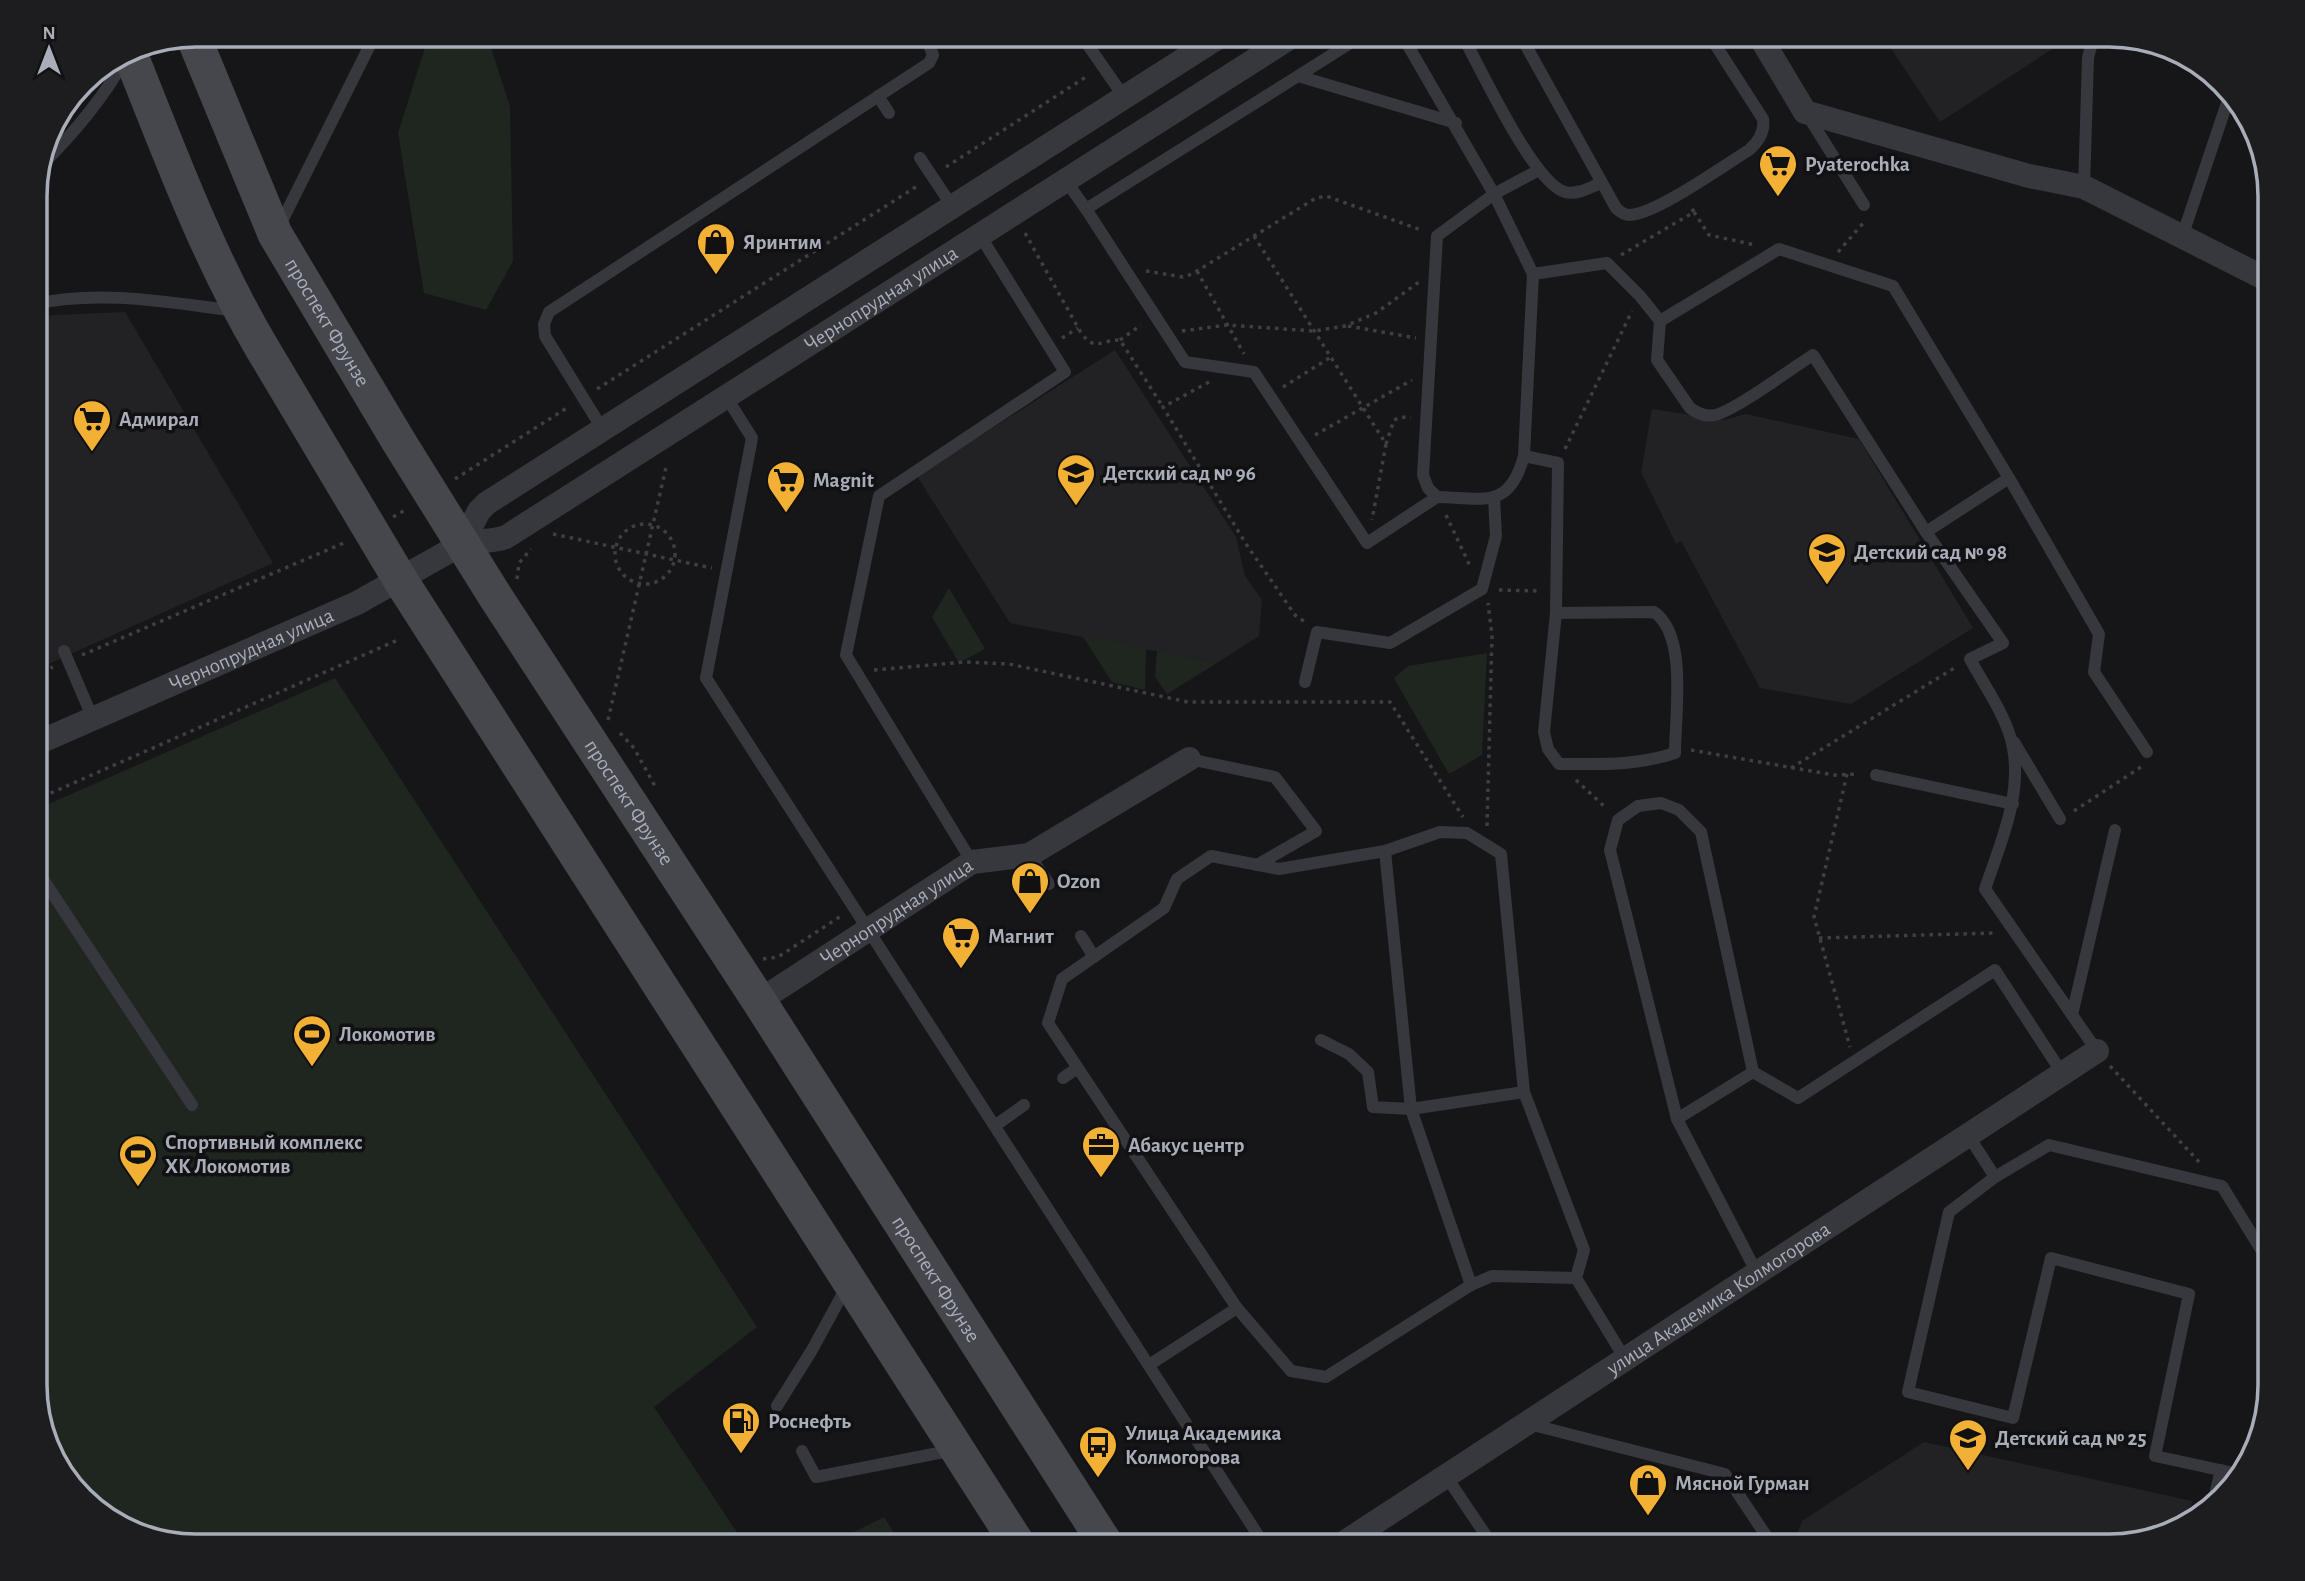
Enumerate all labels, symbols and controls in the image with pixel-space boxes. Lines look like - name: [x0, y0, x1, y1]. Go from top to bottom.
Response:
- north arrow: [14, 14, 84, 84]
- text: N: [42, 24, 56, 43]
- supermarket icon: Pyaterochka: [1757, 143, 1799, 198]
- place label: Pyaterochka: [1805, 154, 1910, 175]
- shop icon: Яринтим: [695, 221, 737, 276]
- place label: Яринтим: [743, 232, 822, 253]
- street label: Чернопрудная улица: [800, 242, 962, 355]
- street label: проспект Фрунзе: [281, 254, 374, 390]
- supermarket icon: Адмирал: [71, 398, 113, 453]
- place label: Адмирал: [119, 409, 199, 430]
- school or university icon: Детский сад № 96: [1055, 452, 1097, 507]
- supermarket icon: Magnit: [765, 459, 807, 514]
- place label: Детский сад № 96: [1103, 463, 1256, 484]
- place label: Magnit: [813, 470, 874, 491]
- school or university icon: Детский сад № 98: [1806, 531, 1848, 586]
- place label: Детский сад № 98: [1854, 542, 2007, 563]
- street label: Чернопрудная улица: [166, 604, 337, 695]
- street label: проспект Фрунзе: [581, 735, 678, 869]
- street label: Чернопрудная улица: [816, 854, 977, 969]
- shop icon: Ozon: [1009, 860, 1051, 915]
- place label: Ozon: [1057, 871, 1101, 892]
- supermarket icon: Магнит: [940, 915, 982, 970]
- place label: Магнит: [988, 926, 1054, 947]
- sports icon: Локомотив: [291, 1013, 333, 1068]
- place label: Локомотив: [339, 1024, 435, 1045]
- office icon: Абакус центр: [1080, 1124, 1122, 1179]
- place label: Спортивный комплекс ХК Локомотив: [165, 1132, 363, 1177]
- sports icon: Спортивный комплекс ХК Локомотив: [117, 1133, 159, 1188]
- place label: Абакус центр: [1128, 1135, 1244, 1156]
- street label: проспект Фрунзе: [888, 1212, 984, 1346]
- street label: улица Академика Колмогорова: [1602, 1218, 1834, 1379]
- fuel station icon: Роснефть: [720, 1400, 762, 1455]
- place label: Роснефть: [768, 1411, 851, 1432]
- school or university icon: Детский сад № 25: [1947, 1417, 1989, 1472]
- place label: Улица Академика Колмогорова: [1125, 1423, 1281, 1468]
- bus stop icon: Улица Академика Колмогорова: [1077, 1424, 1119, 1479]
- place label: Детский сад № 25: [1995, 1428, 2146, 1449]
- shop icon: Мясной Гурман: [1627, 1462, 1669, 1517]
- place label: Мясной Гурман: [1675, 1473, 1810, 1494]

